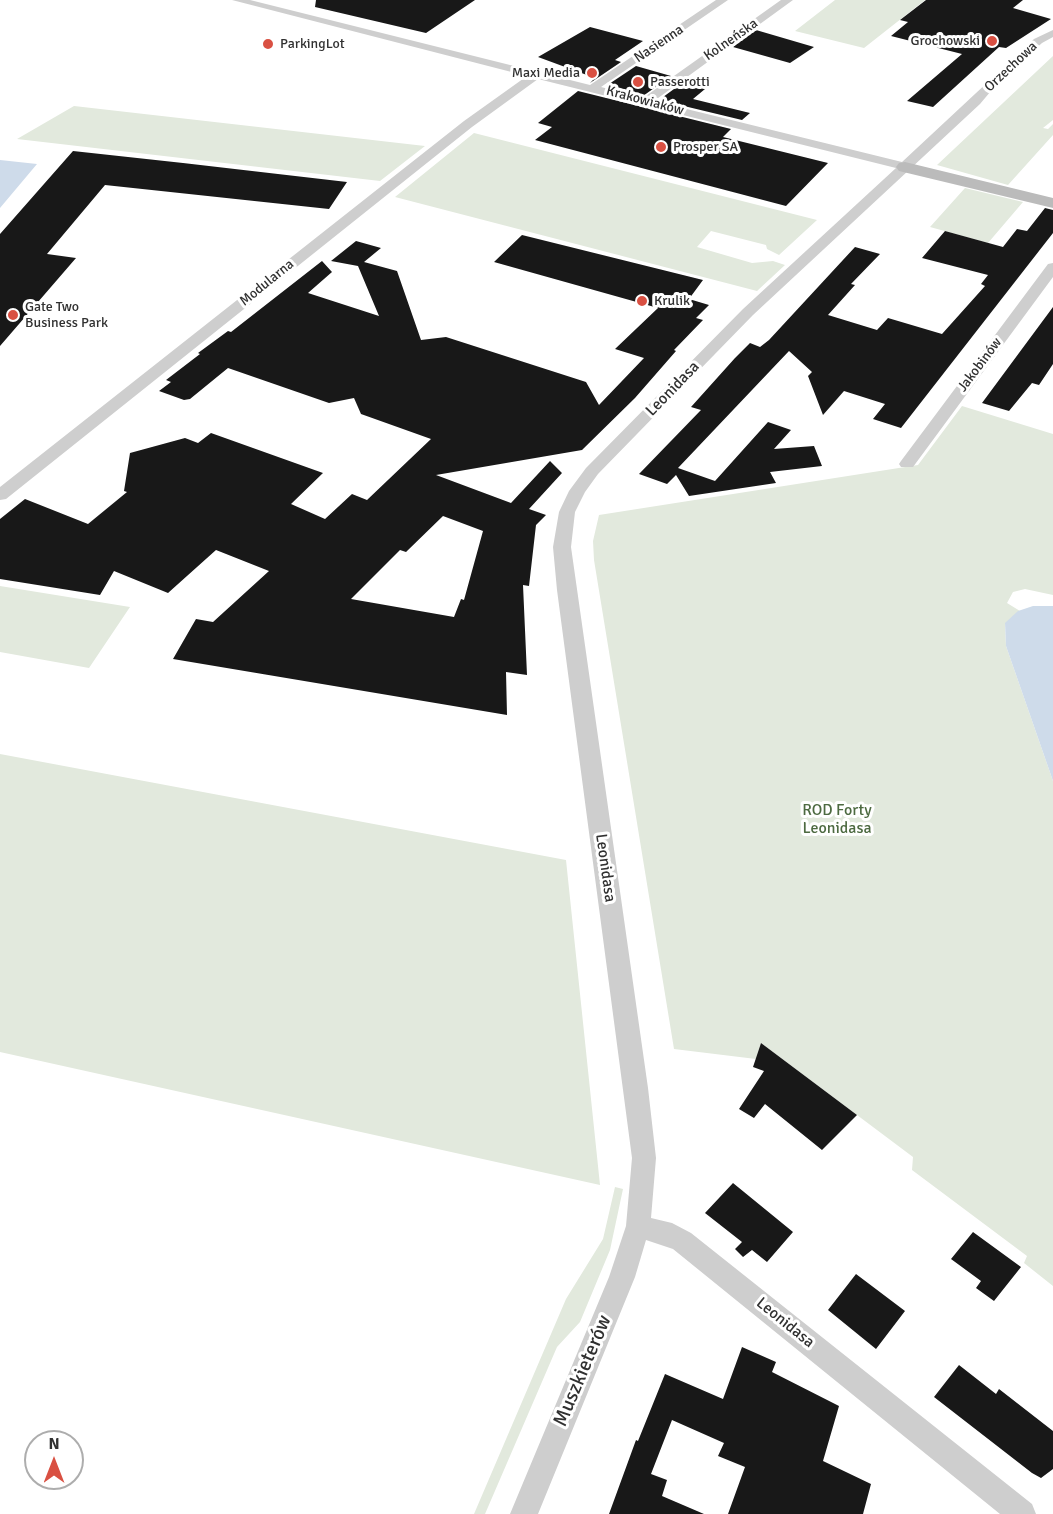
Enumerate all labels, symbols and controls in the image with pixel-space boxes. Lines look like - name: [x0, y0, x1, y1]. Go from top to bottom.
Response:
- street label: Kolneńska: [701, 15, 761, 65]
- street label: Nasienna: [631, 21, 687, 67]
- place label: Grochowski: [910, 33, 980, 49]
- marker: Grochowski: [985, 34, 999, 48]
- place label: ParkingLot: [280, 36, 345, 52]
- marker: ParkingLot: [261, 37, 275, 51]
- street label: Orzechowa: [981, 38, 1041, 96]
- place label: Maxi Media: [512, 65, 580, 81]
- marker: Maxi Media: [585, 66, 599, 80]
- place label: Passerotti: [650, 74, 710, 90]
- marker: Passerotti: [631, 75, 645, 89]
- street label: Krakowiaków: [604, 83, 686, 119]
- place label: Prosper SA: [673, 139, 738, 155]
- marker: Prosper SA: [654, 140, 668, 154]
- street label: Modularna: [237, 256, 297, 310]
- place label: Krulik: [654, 293, 690, 309]
- marker: Krulik: [635, 294, 649, 308]
- place label: Gate Two Business Park: [25, 299, 108, 332]
- marker: Gate Two Business Park: [6, 308, 20, 322]
- street label: Jakobinów: [954, 335, 1006, 395]
- street label: Leonidasa: [642, 358, 704, 420]
- park label: ROD Forty Leonidasa: [802, 801, 872, 839]
- street label: Leonidasa: [591, 832, 619, 904]
- street label: Leonidasa: [752, 1294, 818, 1352]
- street label: Muszkieterów: [549, 1312, 617, 1430]
- north arrow: [24, 1430, 84, 1490]
- text: N: [48, 1434, 60, 1454]

